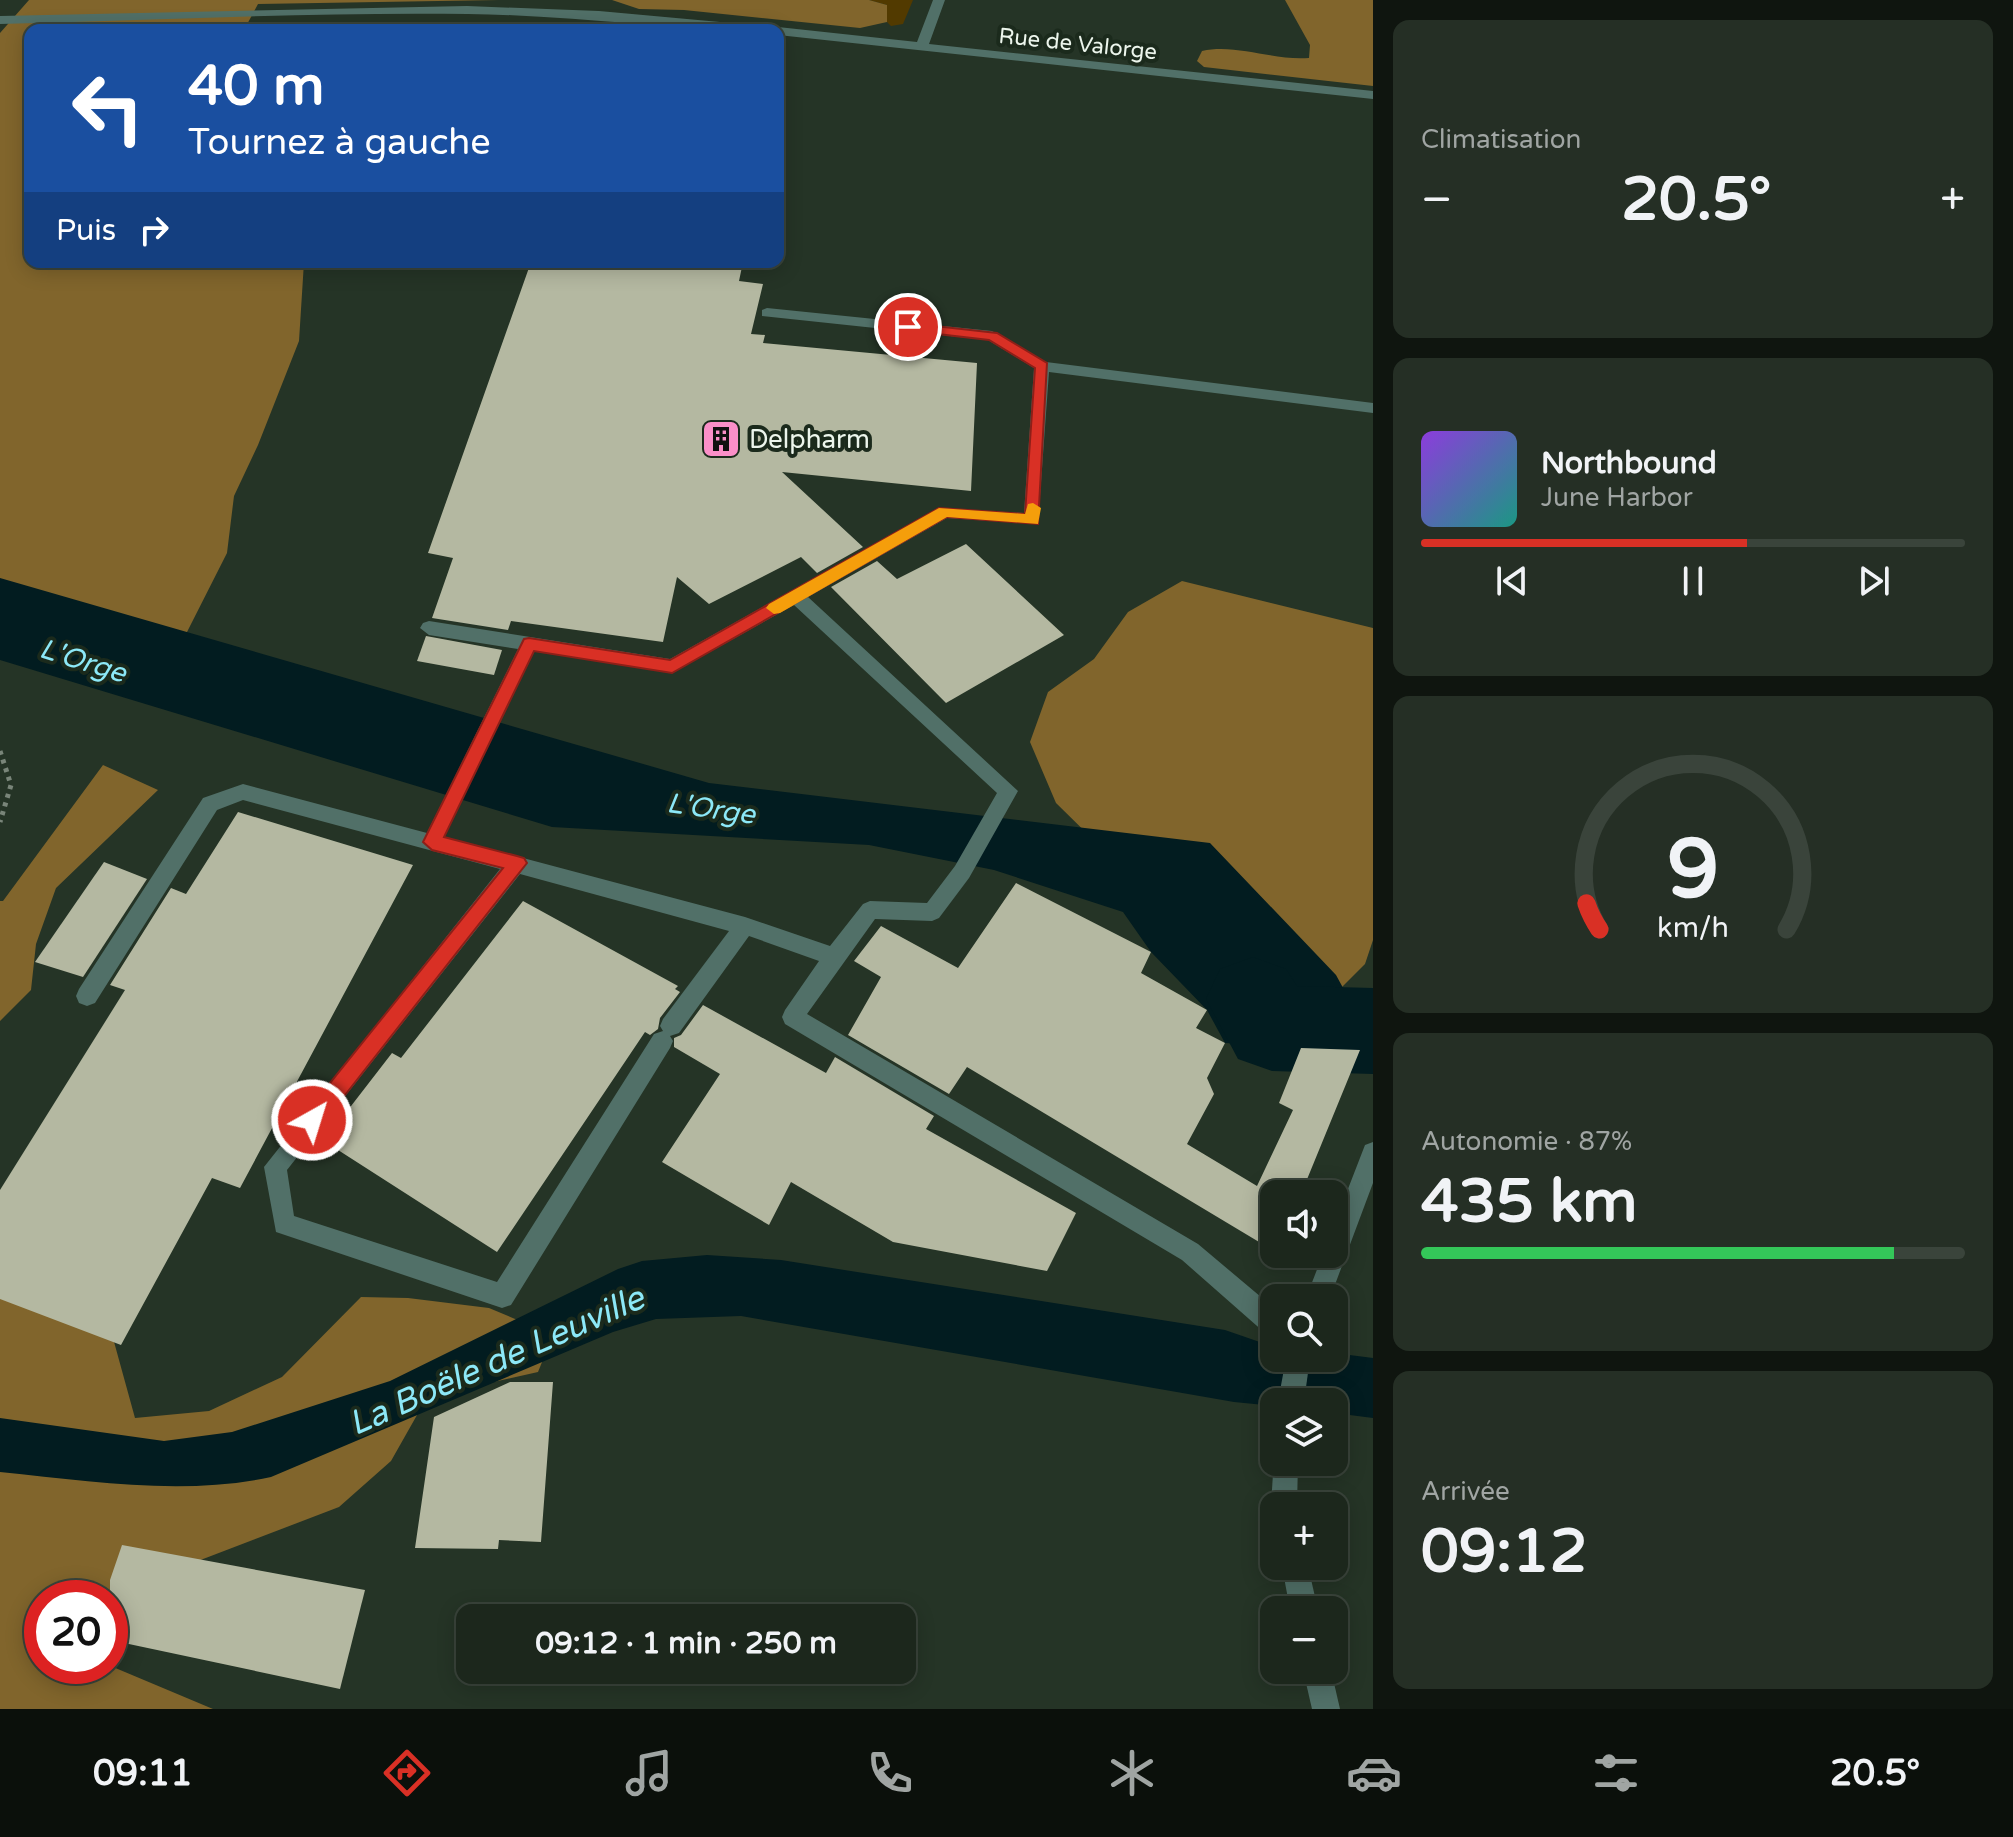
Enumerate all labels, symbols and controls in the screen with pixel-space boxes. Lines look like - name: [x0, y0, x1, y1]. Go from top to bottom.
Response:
- street label: Rue de Valorge: [997, 23, 1158, 65]
- text: 40 m: [188, 53, 324, 120]
- icon: left: [56, 56, 160, 160]
- text: Tournez à gauche: [188, 121, 491, 164]
- text: Climatisation: [1421, 124, 1581, 155]
- text: 20.5°: [1621, 164, 1771, 236]
- text: −: [1421, 174, 1452, 227]
- text: +: [1940, 174, 1965, 227]
- icon: right: [132, 208, 176, 252]
- text: Puis: [56, 212, 116, 249]
- pin: [874, 293, 942, 361]
- icon: arrive: [886, 305, 930, 349]
- building icon: Delpharm: [700, 418, 742, 460]
- place label: Delpharm: [749, 424, 870, 455]
- text: Northbound: [1541, 445, 1717, 482]
- text: June Harbor: [1541, 482, 1693, 513]
- icon: previous: [1490, 559, 1534, 603]
- icon: pause: [1671, 559, 1715, 603]
- icon: next: [1852, 559, 1896, 603]
- water label: L'Orge: [35, 632, 132, 691]
- water label: L'Orge: [665, 786, 759, 832]
- text: 9: [1667, 820, 1719, 920]
- text: km/h: [1657, 912, 1729, 946]
- position arrow: [270, 1078, 354, 1162]
- text: Autonomie · 87%: [1421, 1126, 1632, 1157]
- text: 435 km: [1421, 1166, 1637, 1238]
- map controls: [1260, 1180, 1348, 1684]
- button: sound: [1260, 1180, 1348, 1268]
- water label: La Boële de Leuville: [343, 1277, 652, 1445]
- button: search: [1260, 1284, 1348, 1372]
- button: layers: [1260, 1388, 1348, 1476]
- text: Arrivée: [1421, 1476, 1510, 1507]
- button: +: [1260, 1492, 1348, 1580]
- text: 09:12: [1421, 1516, 1587, 1588]
- speed limit sign: 20: [24, 1580, 128, 1684]
- button: −: [1260, 1596, 1348, 1684]
- text: 09:12 · 1 min · 250 m: [535, 1625, 837, 1662]
- icon: directions: [379, 1745, 435, 1801]
- icon: music: [621, 1745, 677, 1801]
- icon: phone: [862, 1745, 918, 1801]
- icon: climate: [1104, 1745, 1160, 1801]
- icon: car: [1346, 1745, 1402, 1801]
- icon: filters: [1588, 1745, 1644, 1801]
- text: 09:11: [93, 1752, 193, 1795]
- text: 20.5°: [1830, 1752, 1920, 1795]

